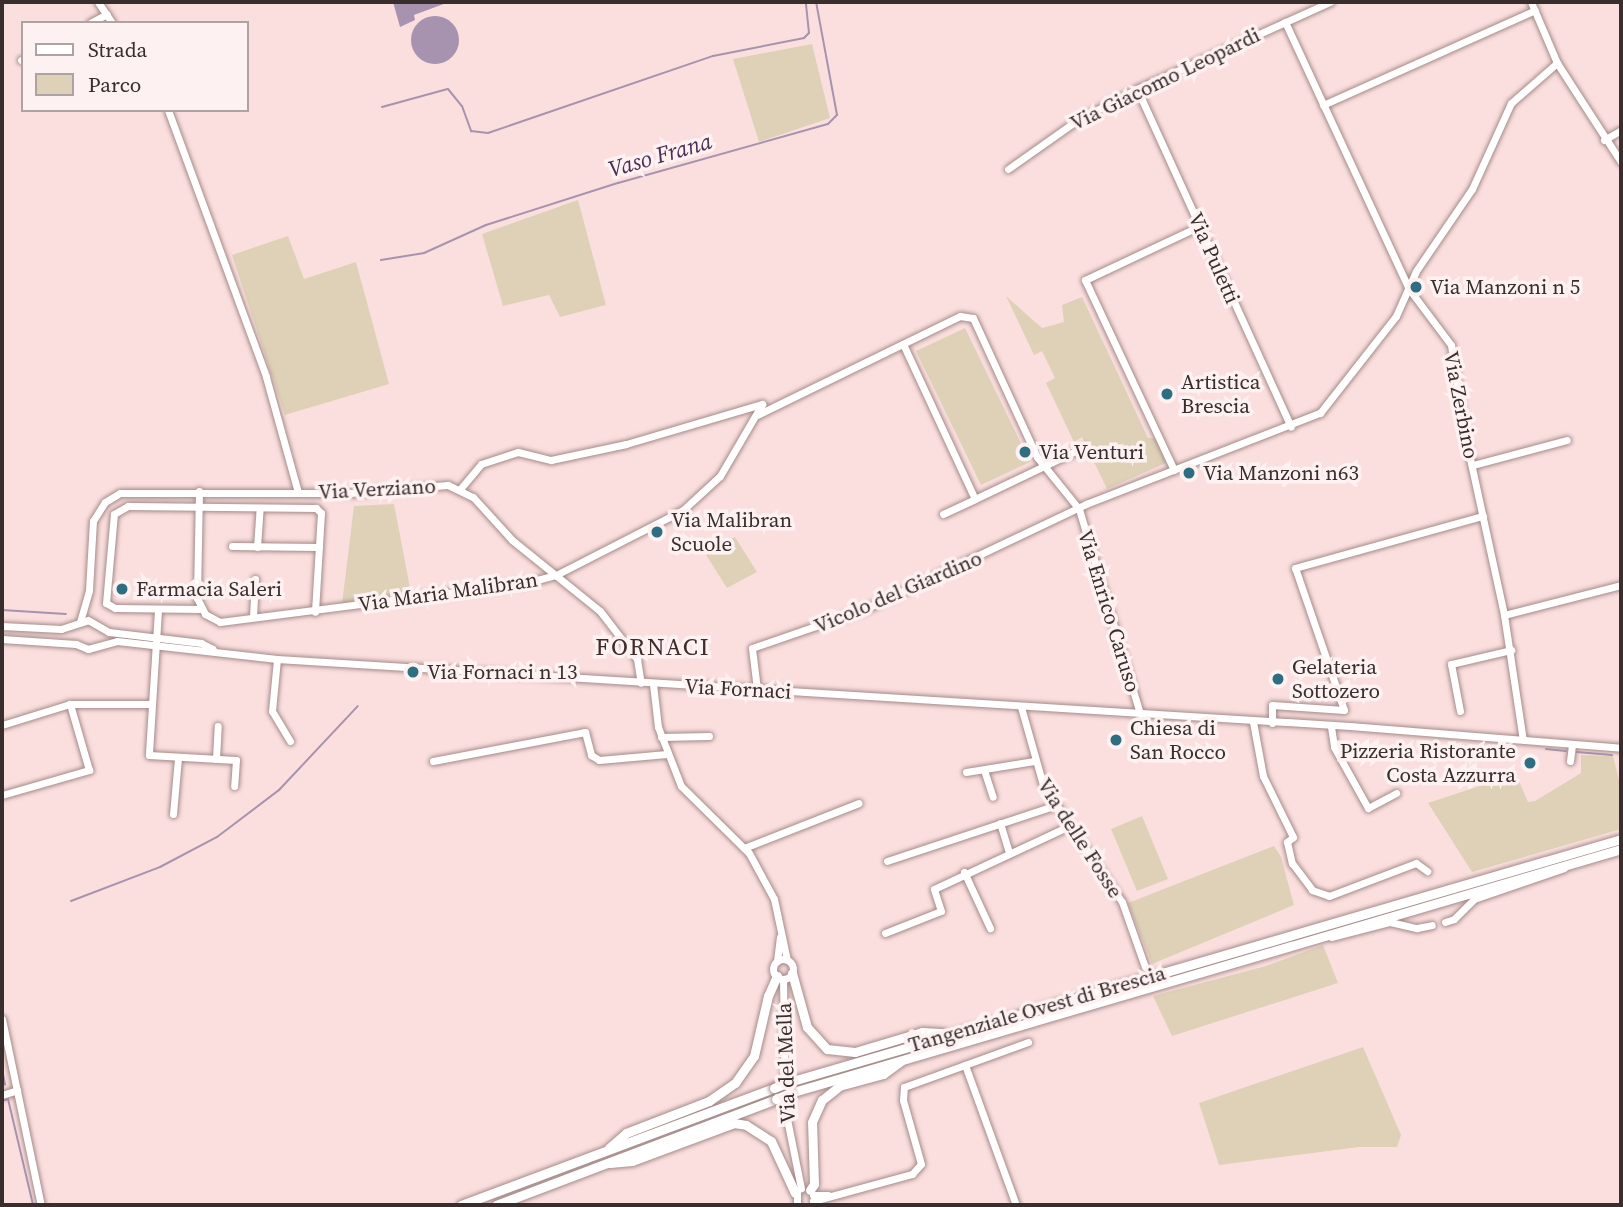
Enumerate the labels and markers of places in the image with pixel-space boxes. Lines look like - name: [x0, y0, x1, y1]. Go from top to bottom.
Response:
- place label: Via Manzoni n 5: [1430, 274, 1580, 300]
- marker: Via Manzoni n 5: [1408, 279, 1424, 295]
- place label: Artistica Brescia: [1181, 369, 1260, 419]
- marker: Artistica Brescia: [1159, 386, 1175, 402]
- place label: Via Venturi: [1039, 439, 1145, 465]
- marker: Via Venturi: [1017, 444, 1033, 460]
- place label: Via Manzoni n63: [1203, 460, 1359, 486]
- marker: Via Manzoni n63: [1181, 465, 1197, 481]
- place label: Via Malibran Scuole: [671, 507, 792, 557]
- marker: Via Malibran Scuole: [649, 524, 665, 540]
- place label: Farmacia Saleri: [136, 576, 282, 602]
- marker: Farmacia Saleri: [114, 581, 130, 597]
- place label: Gelateria Sottozero: [1292, 654, 1380, 704]
- place label: Via Fornaci n 13: [427, 659, 578, 685]
- marker: Via Fornaci n 13: [405, 664, 421, 680]
- marker: Gelateria Sottozero: [1270, 671, 1286, 687]
- place label: Chiesa di San Rocco: [1130, 715, 1226, 765]
- marker: Chiesa di San Rocco: [1108, 732, 1124, 748]
- place label: Pizzeria Ristorante Costa Azzurra: [1340, 738, 1516, 788]
- marker: Pizzeria Ristorante Costa Azzurra: [1522, 755, 1538, 771]

